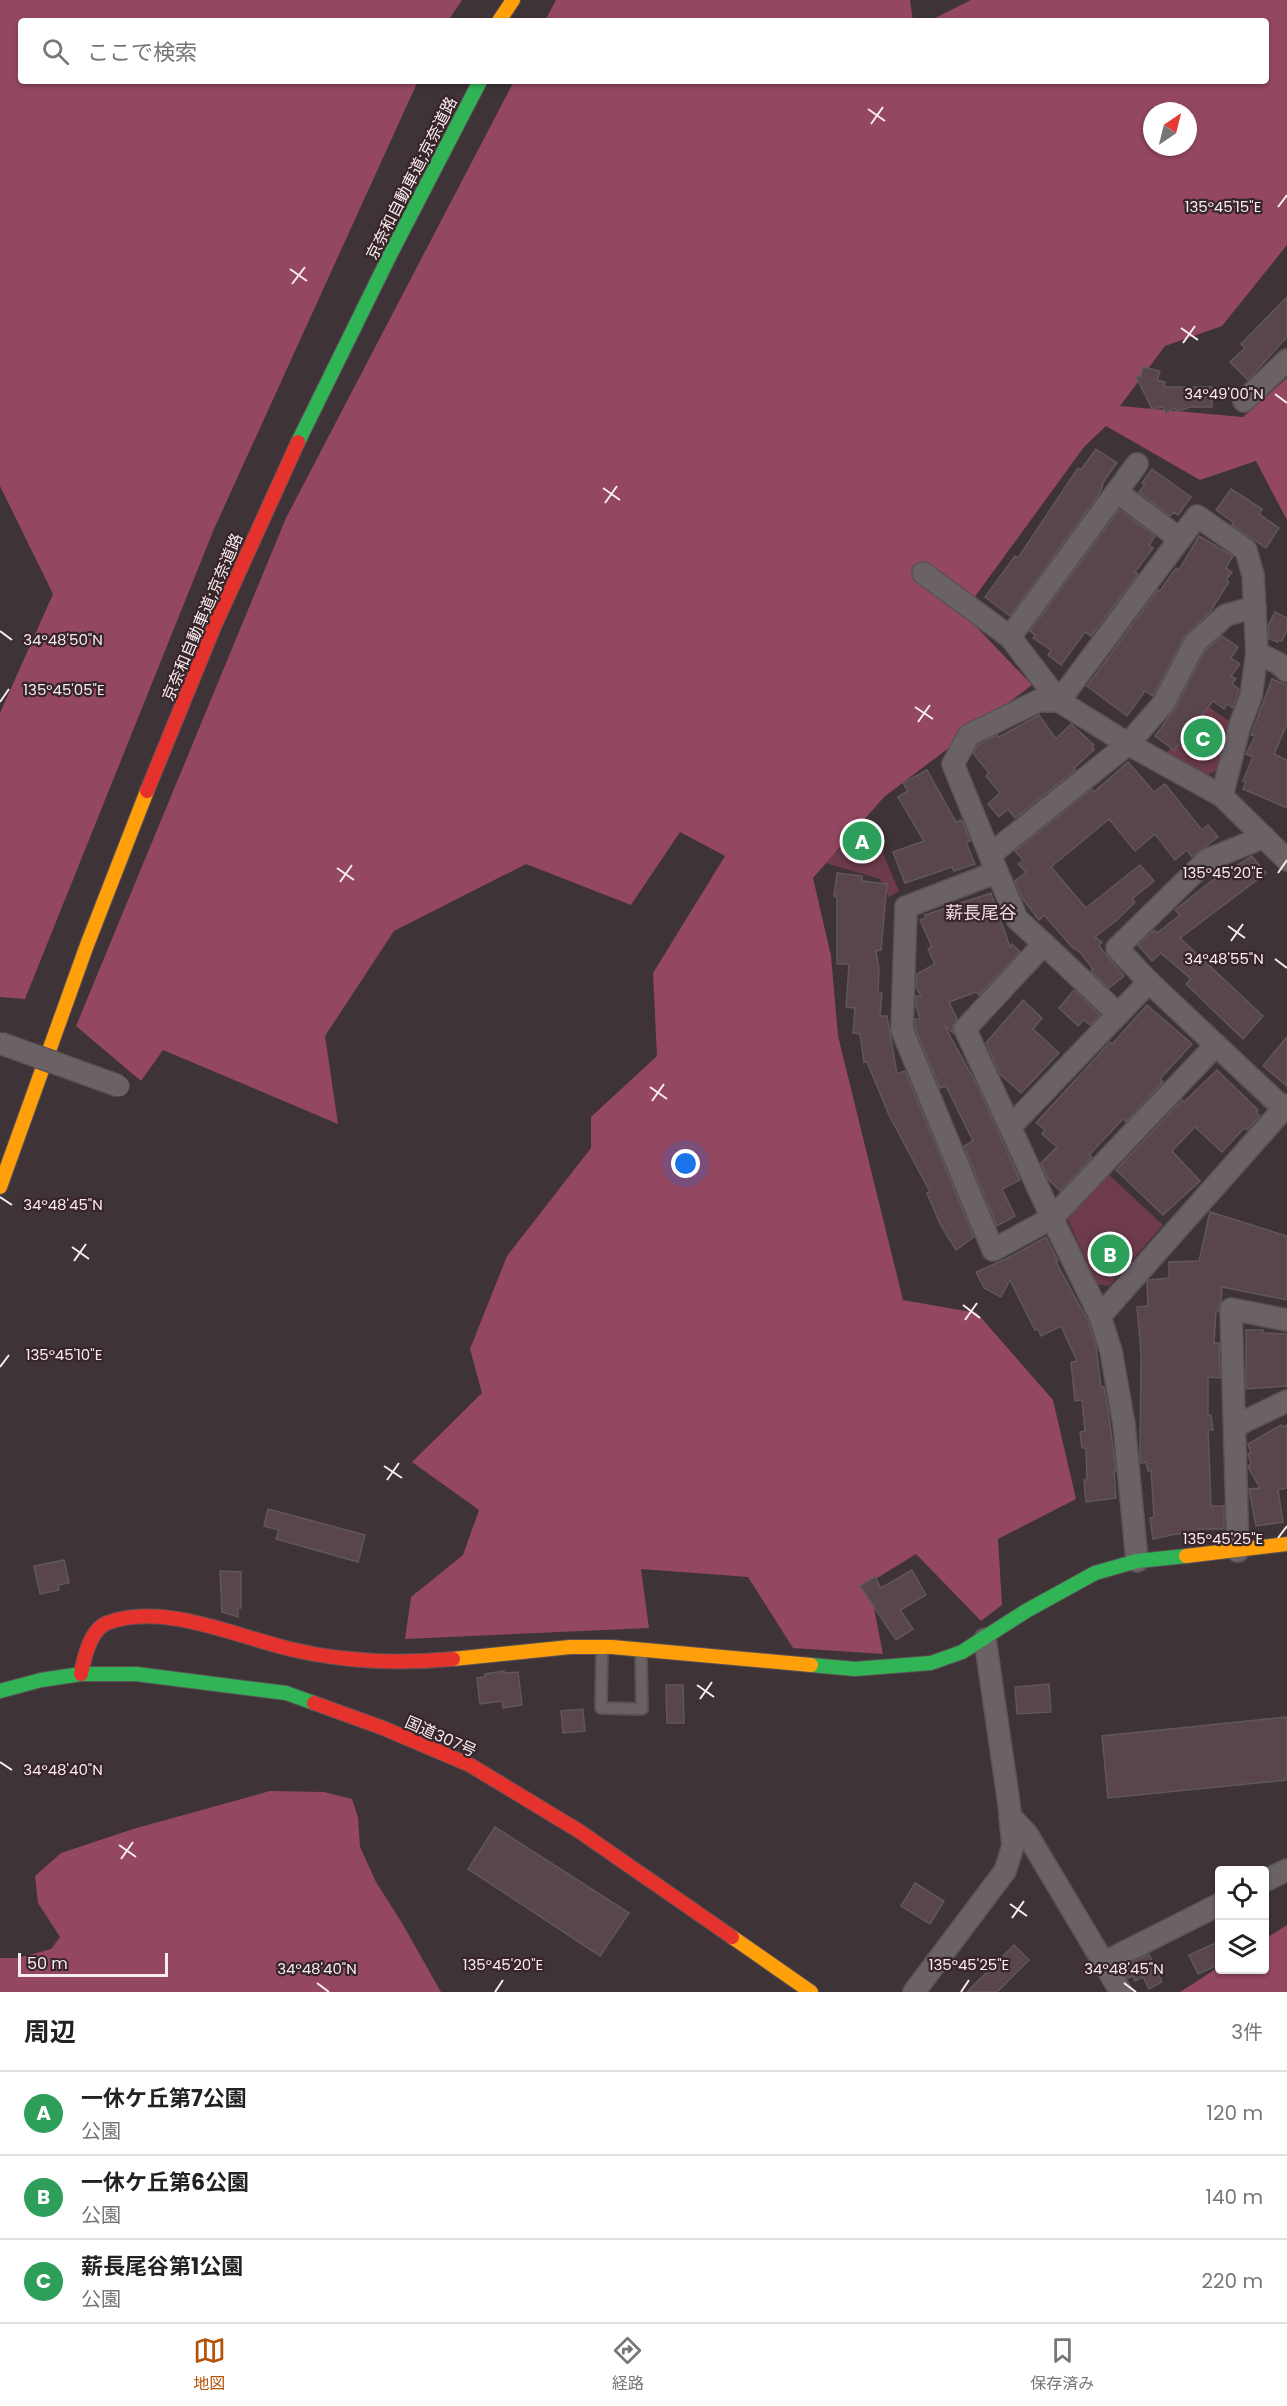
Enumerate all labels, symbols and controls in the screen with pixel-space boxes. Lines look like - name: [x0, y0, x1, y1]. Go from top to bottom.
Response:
- search box: [18, 18, 1269, 84]
- icon: search: [39, 35, 72, 68]
- text: ここで検索: [87, 37, 197, 68]
- street label: 京奈和自動車道;京奈道路: [360, 93, 463, 264]
- north arrow: [1143, 102, 1197, 156]
- text: 135°45'15"E: [1185, 196, 1261, 217]
- text: 34°49'00"N: [1184, 383, 1264, 404]
- street label: 京奈和自動車道;京奈道路: [157, 530, 248, 705]
- text: 34°48'50"N: [23, 629, 103, 650]
- text: 135°45'05"E: [23, 679, 105, 700]
- pin: C: [1184, 716, 1222, 760]
- pin: A: [842, 818, 882, 864]
- text: 135°45'20"E: [1183, 862, 1263, 883]
- district label: 薪長尾谷: [945, 900, 1017, 925]
- text: 34°48'55"N: [1184, 948, 1264, 969]
- your location: [671, 1149, 700, 1178]
- text: 34°48'45"N: [23, 1194, 103, 1215]
- pin: B: [1090, 1232, 1130, 1276]
- text: 135°45'10"E: [26, 1344, 102, 1365]
- text: 135°45'25"E: [1183, 1528, 1263, 1549]
- street label: 国道307号: [401, 1710, 480, 1762]
- text: 34°48'40"N: [23, 1759, 103, 1780]
- map controls: [1215, 1866, 1269, 1974]
- button: locate: [1215, 1866, 1269, 1920]
- button: layers: [1215, 1920, 1269, 1974]
- scale bar: [18, 1950, 168, 1978]
- text: 50 m: [27, 1952, 68, 1975]
- text: 135°45'20"E: [463, 1954, 543, 1975]
- text: 135°45'25"E: [929, 1954, 1009, 1975]
- text: 34°48'40"N: [277, 1958, 357, 1979]
- text: 34°48'45"N: [1084, 1958, 1164, 1979]
- text: 周辺: [24, 2014, 76, 2050]
- text: 3件: [1231, 2018, 1263, 2046]
- text: 一休ケ丘第7公園: [81, 2083, 247, 2114]
- text: A: [36, 2099, 51, 2127]
- text: 120 m: [1207, 2099, 1263, 2127]
- text: 公園: [81, 2117, 121, 2145]
- text: 一休ケ丘第6公園: [81, 2167, 249, 2198]
- text: B: [37, 2183, 50, 2211]
- text: 140 m: [1206, 2183, 1263, 2211]
- text: 公園: [81, 2201, 121, 2229]
- text: 薪長尾谷第1公園: [81, 2251, 243, 2282]
- text: C: [36, 2267, 51, 2295]
- text: 220 m: [1202, 2267, 1263, 2295]
- text: 公園: [81, 2285, 121, 2313]
- tab: 地図: [193, 2334, 226, 2396]
- tab: 経路: [611, 2334, 644, 2396]
- tab: 保存済み: [1030, 2334, 1094, 2396]

